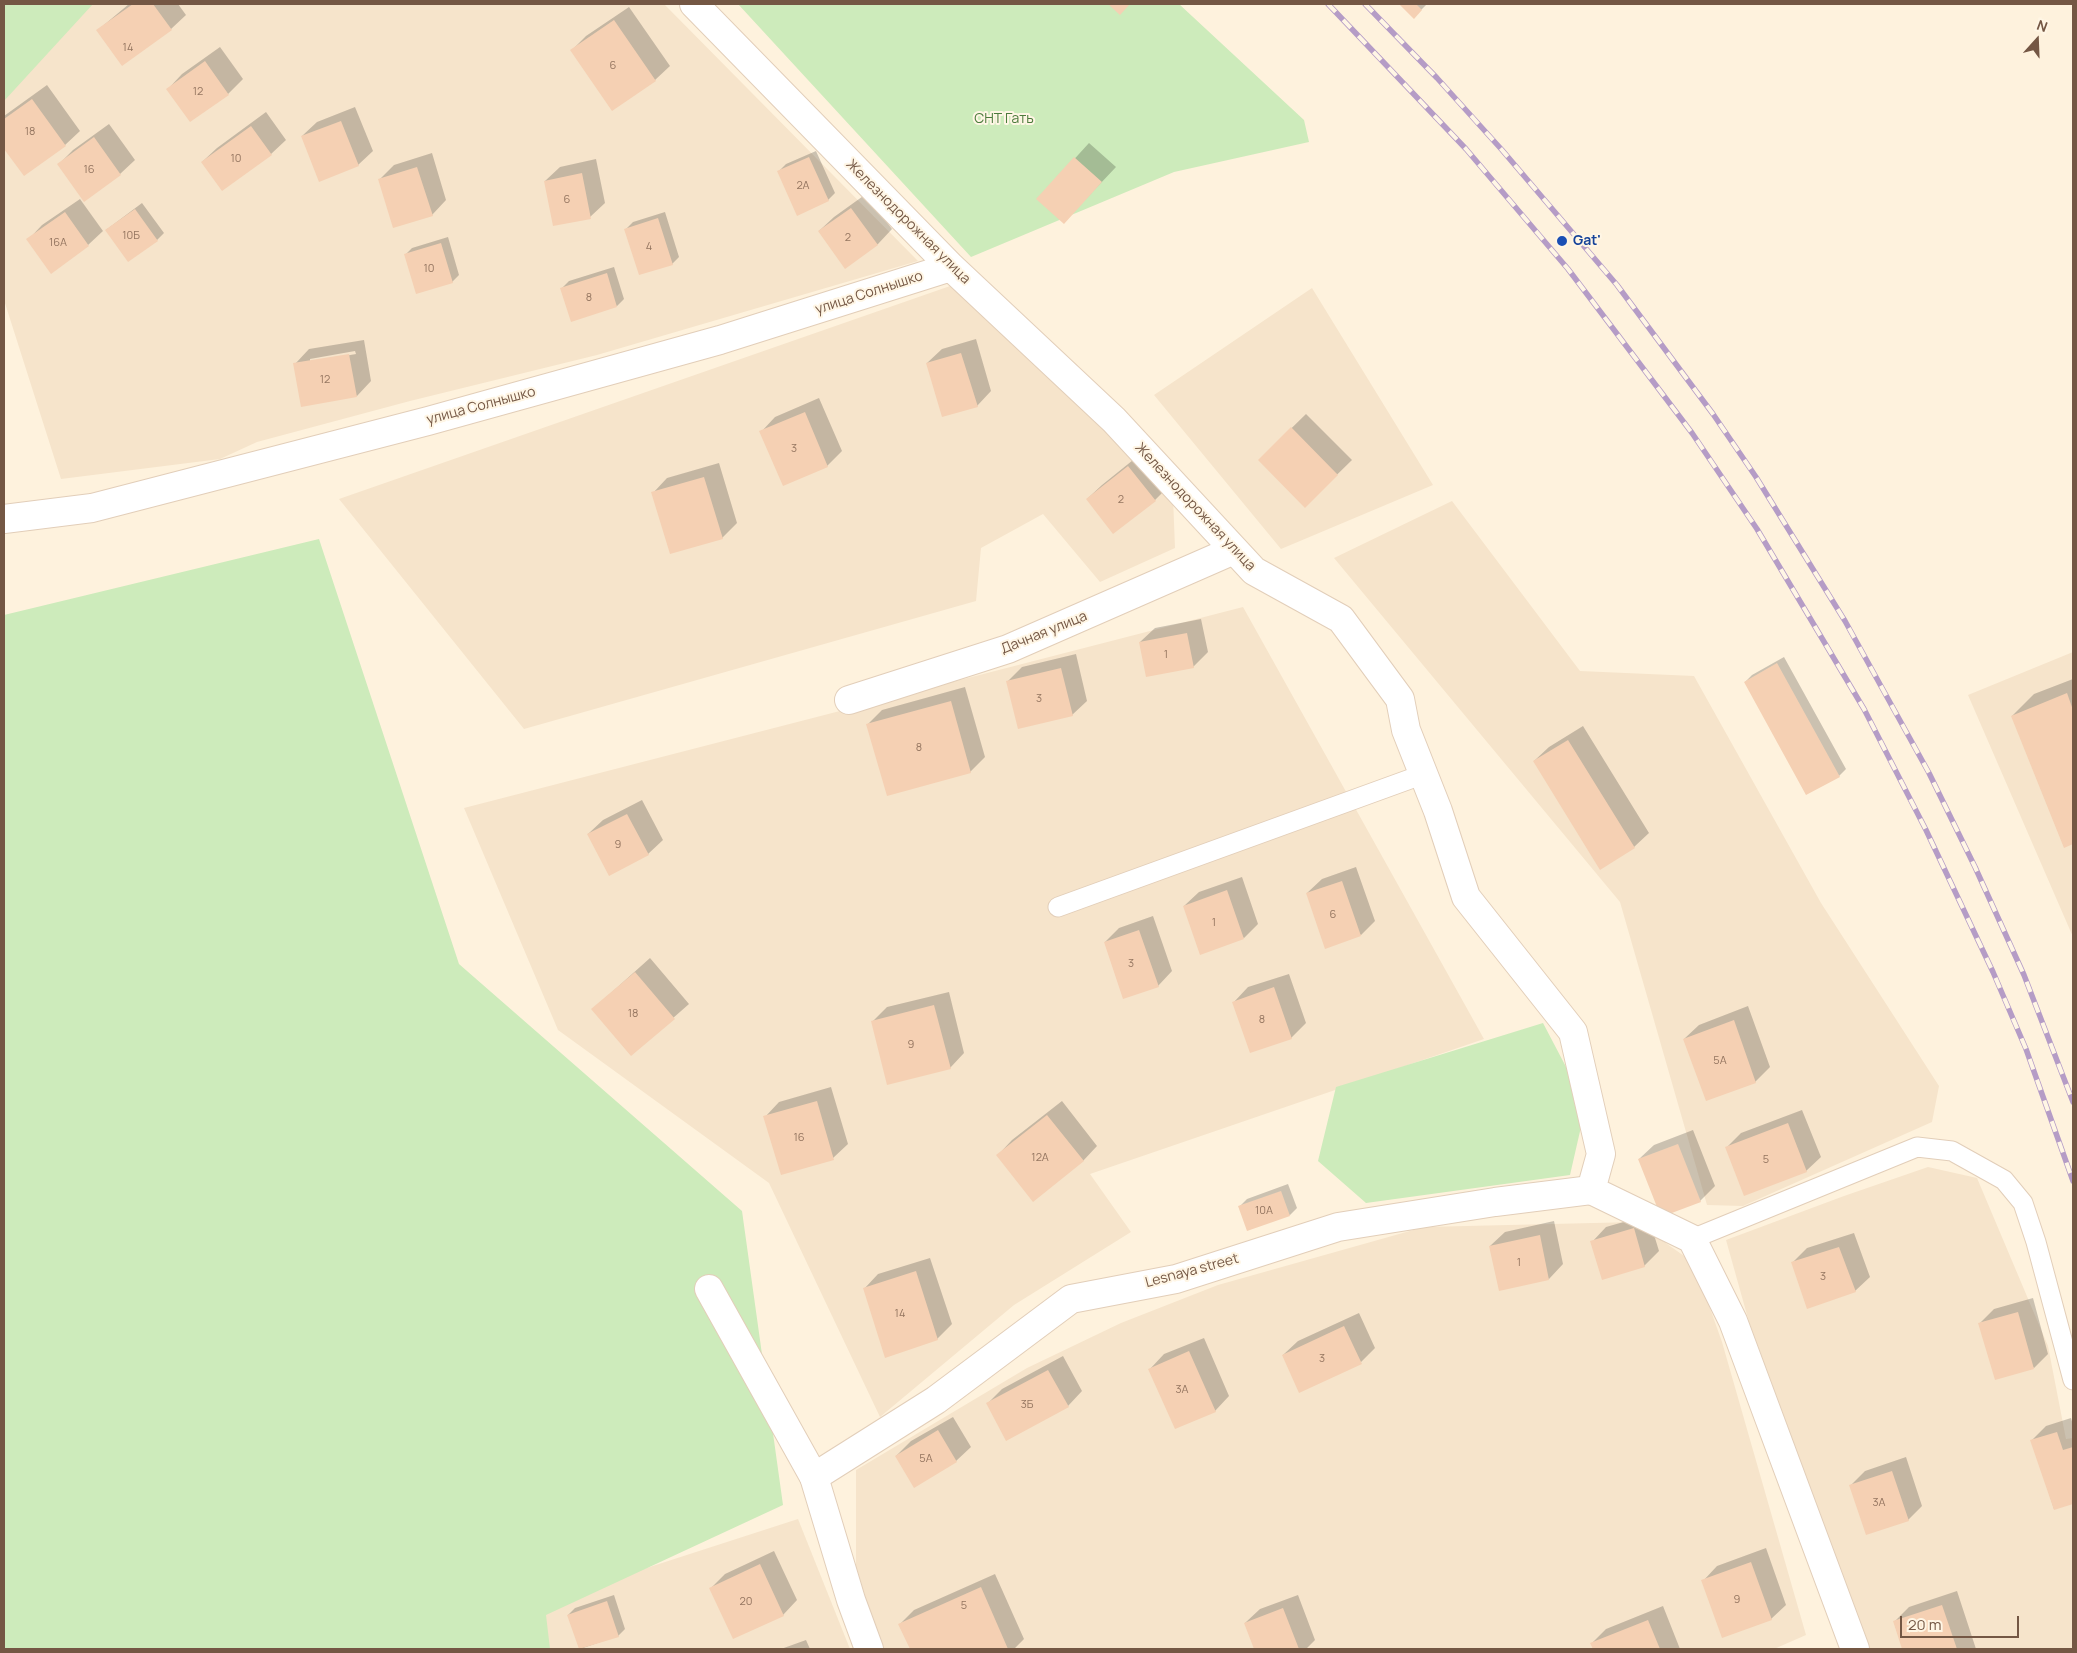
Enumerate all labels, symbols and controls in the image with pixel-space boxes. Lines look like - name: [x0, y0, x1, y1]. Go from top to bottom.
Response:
- north arrow: [2012, 15, 2062, 65]
- text: N: [2034, 15, 2050, 36]
- house number: 14: [123, 41, 133, 55]
- house number: 6: [610, 59, 616, 73]
- house number: 12: [193, 85, 203, 99]
- park label: СНТ Гать: [974, 111, 1034, 127]
- house number: 18: [25, 125, 35, 139]
- house number: 10: [231, 152, 241, 166]
- street label: Железнодорожная улица: [842, 156, 974, 288]
- house number: 16: [83, 163, 95, 177]
- house number: 2А: [796, 179, 810, 193]
- house number: 6: [564, 193, 570, 207]
- house number: 10Б: [122, 229, 140, 243]
- house number: 2: [845, 231, 851, 245]
- place label: Gat': [1573, 233, 1601, 249]
- marker: Gat': [1555, 234, 1569, 248]
- house number: 16А: [49, 236, 67, 250]
- house number: 4: [646, 240, 652, 254]
- house number: 10: [424, 262, 434, 276]
- street label: улица Солнышко: [813, 268, 925, 318]
- house number: 8: [586, 291, 592, 305]
- house number: 12: [320, 373, 330, 387]
- street label: улица Солнышко: [425, 383, 537, 429]
- street label: Железнодорожная улица: [1131, 440, 1259, 574]
- house number: 3: [791, 442, 797, 456]
- house number: 2: [1118, 493, 1124, 507]
- street label: Дачная улица: [998, 608, 1090, 658]
- house number: 1: [1164, 648, 1168, 662]
- house number: 3: [1036, 692, 1042, 706]
- house number: 8: [916, 741, 922, 755]
- house number: 9: [615, 838, 621, 852]
- house number: 6: [1330, 908, 1336, 922]
- house number: 1: [1212, 916, 1216, 930]
- house number: 3: [1128, 957, 1134, 971]
- house number: 18: [628, 1007, 638, 1021]
- house number: 8: [1259, 1013, 1265, 1027]
- house number: 9: [908, 1038, 914, 1052]
- house number: 5А: [1713, 1054, 1727, 1068]
- house number: 16: [793, 1131, 805, 1145]
- house number: 12А: [1031, 1151, 1049, 1165]
- house number: 5: [1763, 1153, 1769, 1167]
- house number: 10А: [1255, 1204, 1273, 1218]
- street label: Lesnaya street: [1144, 1250, 1240, 1292]
- house number: 1: [1517, 1256, 1521, 1270]
- house number: 3: [1820, 1270, 1826, 1284]
- house number: 14: [895, 1307, 905, 1321]
- house number: 3: [1319, 1352, 1325, 1366]
- house number: 3А: [1175, 1383, 1189, 1397]
- house number: 3Б: [1021, 1398, 1033, 1412]
- house number: 5А: [919, 1452, 933, 1466]
- house number: 3А: [1872, 1496, 1886, 1510]
- house number: 9: [1734, 1593, 1740, 1607]
- house number: 20: [740, 1595, 752, 1609]
- house number: 5: [961, 1599, 967, 1613]
- scale bar: [1902, 1606, 2021, 1638]
- text: 20 m: [1908, 1614, 1941, 1635]

